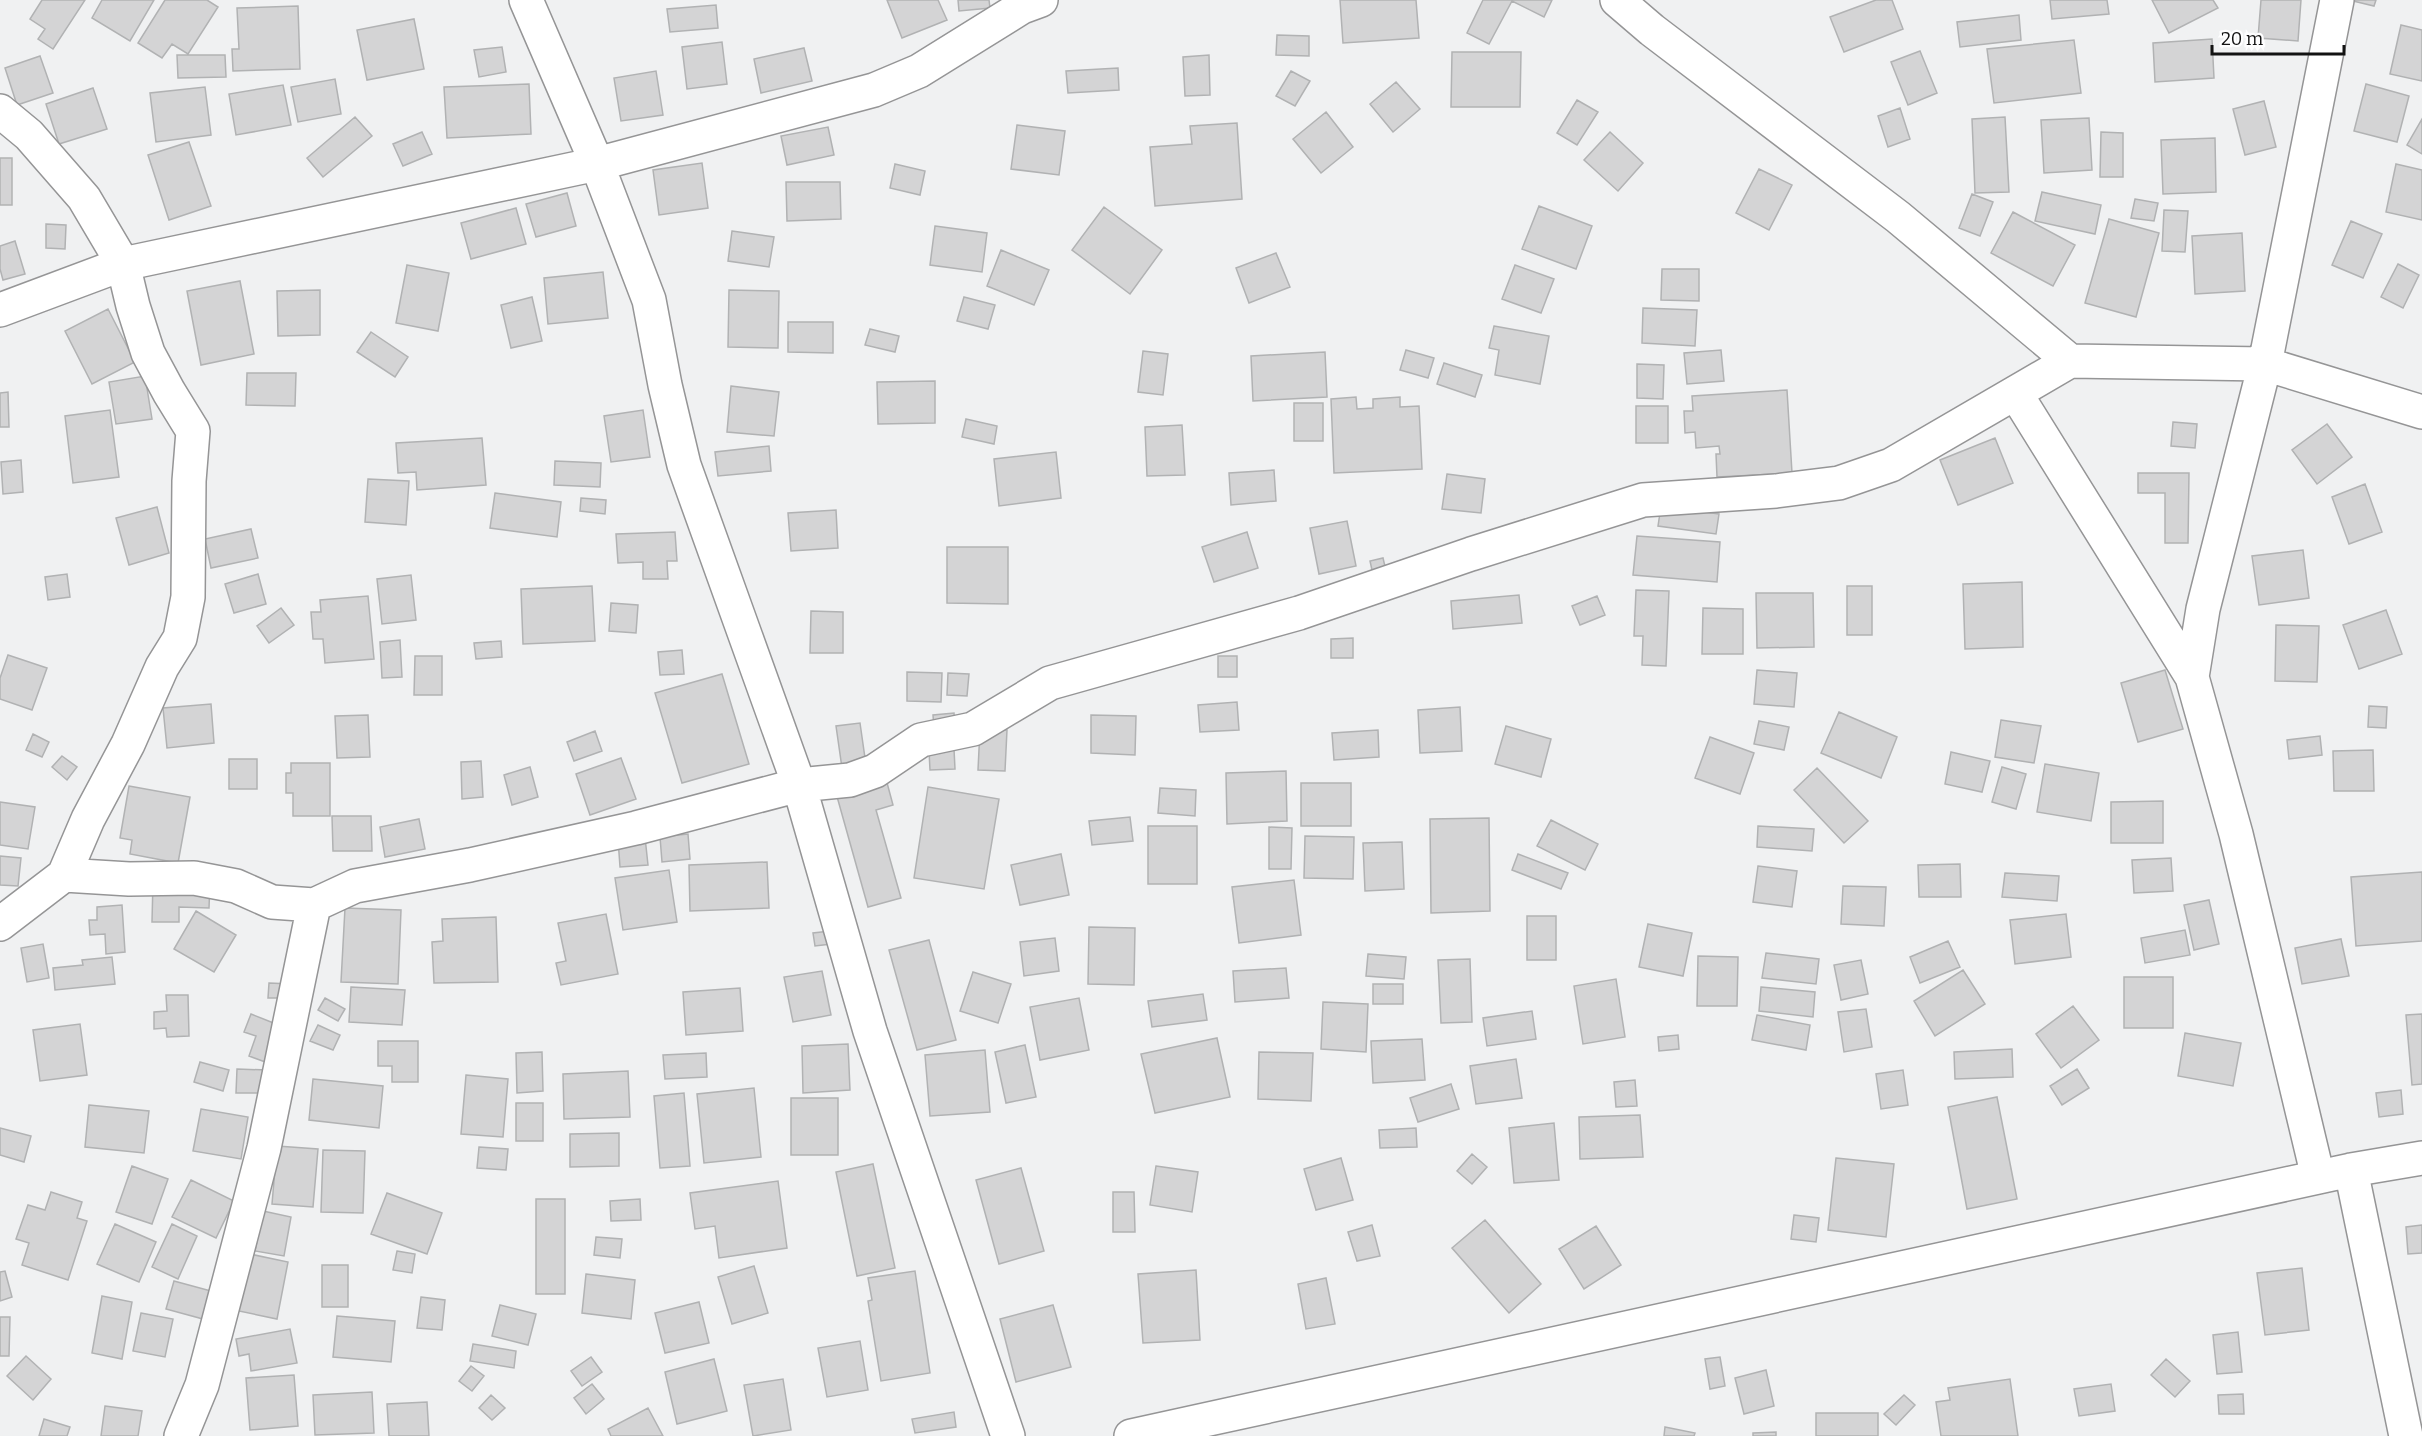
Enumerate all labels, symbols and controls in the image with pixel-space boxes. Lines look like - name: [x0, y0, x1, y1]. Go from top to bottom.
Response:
- scale bar: [2212, 18, 2344, 56]
- text: 20 m: [2221, 28, 2263, 50]

